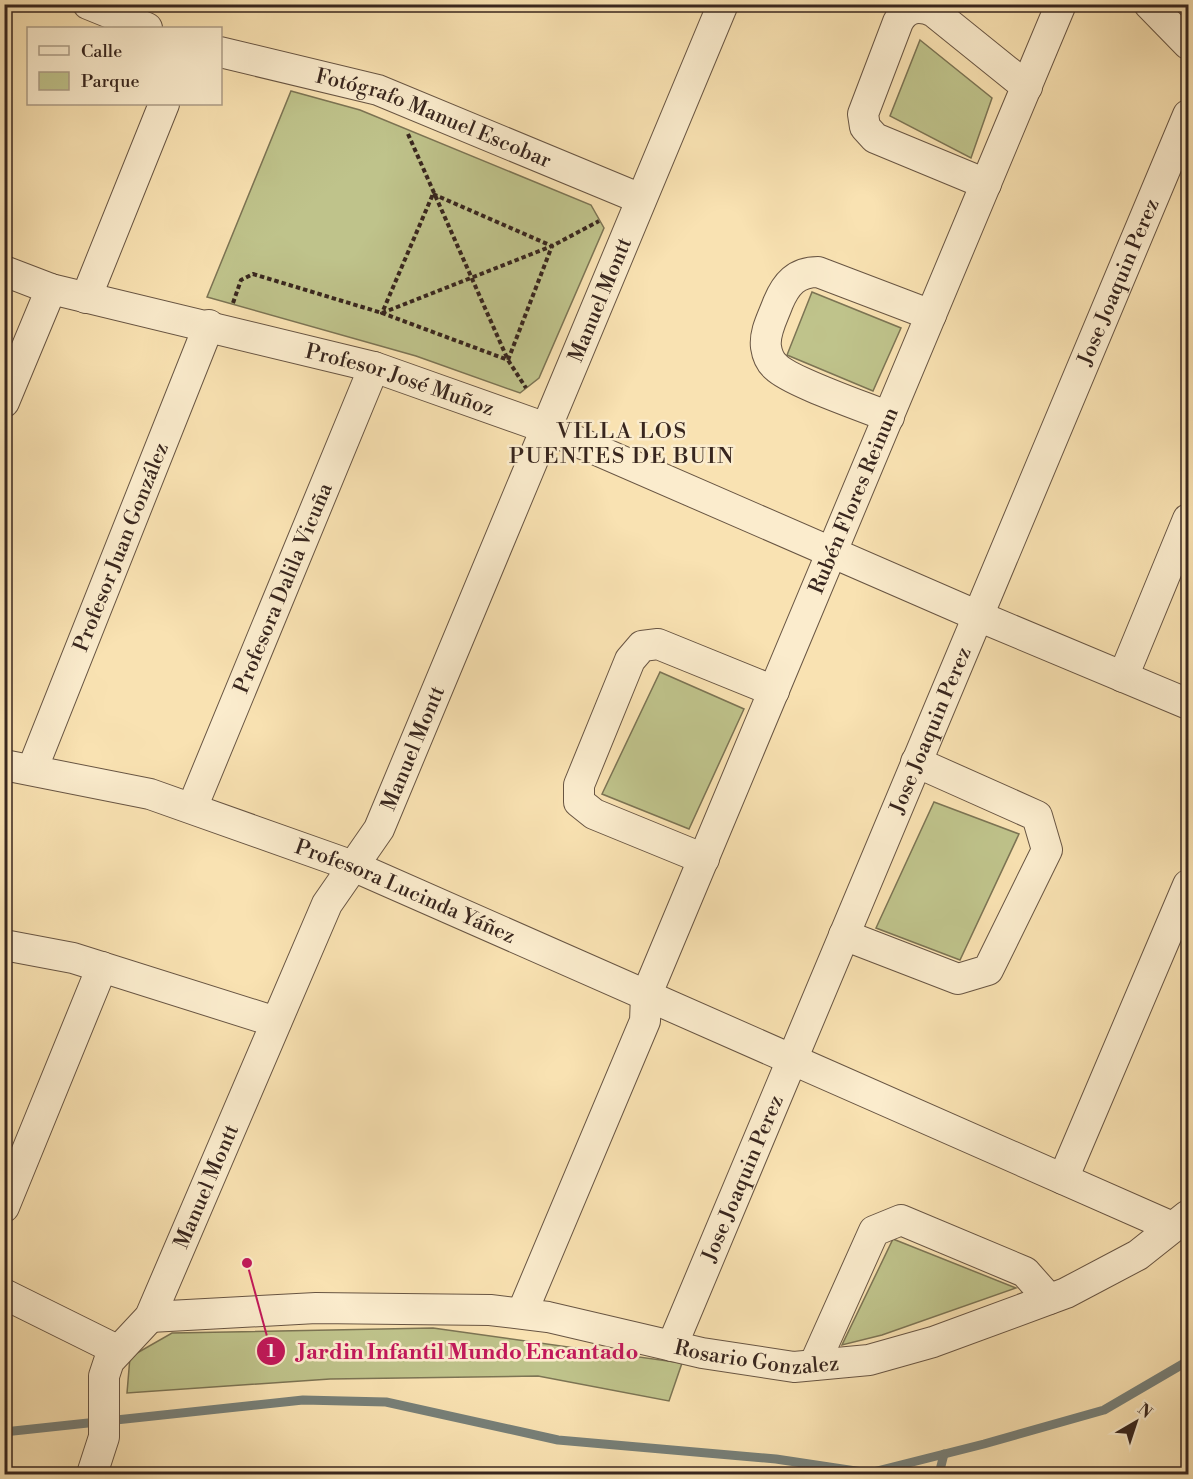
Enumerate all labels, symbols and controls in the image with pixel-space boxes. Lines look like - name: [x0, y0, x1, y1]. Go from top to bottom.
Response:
- legend: [27, 27, 222, 105]
- text: Calle: [81, 40, 122, 63]
- street label: Fotógrafo Manuel Escobar: [313, 63, 555, 174]
- text: Parque: [81, 70, 140, 93]
- street label: Jose Joaquin Perez: [1072, 195, 1166, 370]
- street label: Manuel Montt: [563, 233, 638, 366]
- street label: Profesor José Muñoz: [303, 339, 498, 423]
- street label: Rubén Flores Reinun: [804, 403, 905, 598]
- district label: VILLA LOS PUENTES DE BUIN: [509, 418, 735, 470]
- street label: Profesor Juan González: [68, 439, 175, 656]
- street label: Profesora Dalila Vicuña: [229, 479, 339, 697]
- street label: Jose Joaquin Perez: [884, 643, 978, 819]
- street label: Manuel Montt: [376, 682, 451, 815]
- street label: Profesora Lucinda Yáñez: [291, 834, 519, 950]
- street label: Jose Joaquin Perez: [696, 1091, 790, 1267]
- street label: Manuel Montt: [169, 1120, 245, 1253]
- callout: Jardin Infantil Mundo Encantado: [256, 1331, 651, 1371]
- street label: Rosario Gonzalez: [672, 1335, 840, 1381]
- text: Jardin Infantil Mundo Encantado: [295, 1339, 638, 1366]
- text: 1: [267, 1340, 276, 1363]
- north arrow: [1106, 1392, 1166, 1452]
- text: N: [1134, 1399, 1156, 1423]

